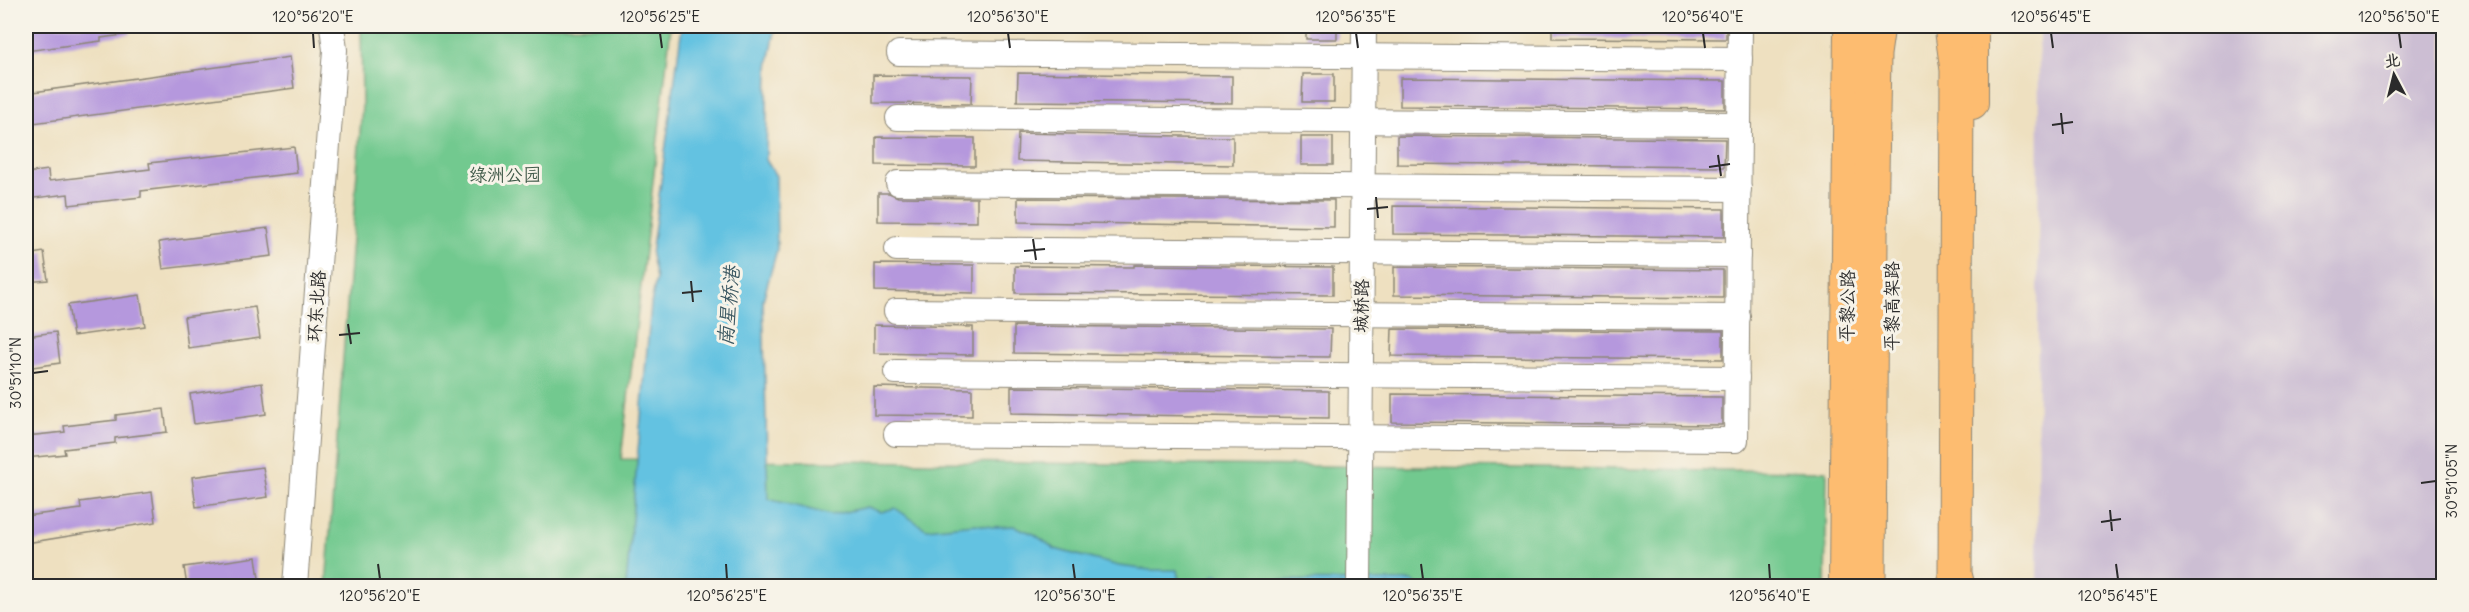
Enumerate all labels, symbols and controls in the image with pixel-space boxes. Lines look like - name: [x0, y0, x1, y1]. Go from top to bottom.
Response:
- text: 120°56'20"E: [272, 7, 354, 26]
- text: 120°56'25"E: [620, 7, 700, 26]
- text: 120°56'30"E: [967, 7, 1049, 26]
- text: 120°56'35"E: [1316, 7, 1396, 26]
- text: 120°56'40"E: [1662, 7, 1744, 26]
- text: 120°56'45"E: [2011, 7, 2091, 26]
- text: 120°56'50"E: [2358, 7, 2440, 26]
- north arrow: [2364, 45, 2424, 105]
- text: 北: [2383, 49, 2401, 71]
- park label: 绿洲公园: [469, 163, 541, 186]
- street label: 平黎高架路: [1880, 261, 1903, 351]
- water label: 南星桥港: [712, 263, 744, 347]
- street label: 环东北路: [302, 269, 330, 343]
- street label: 平黎公路: [1835, 270, 1859, 342]
- street label: 城桥路: [1349, 279, 1373, 333]
- text: 30°51'10"N: [6, 337, 25, 409]
- text: 30°51'05"N: [2442, 444, 2461, 518]
- text: 120°56'20"E: [339, 586, 421, 605]
- text: 120°56'25"E: [687, 586, 767, 605]
- text: 120°56'30"E: [1034, 586, 1116, 605]
- text: 120°56'35"E: [1383, 586, 1463, 605]
- text: 120°56'40"E: [1729, 586, 1811, 605]
- text: 120°56'45"E: [2078, 586, 2158, 605]

